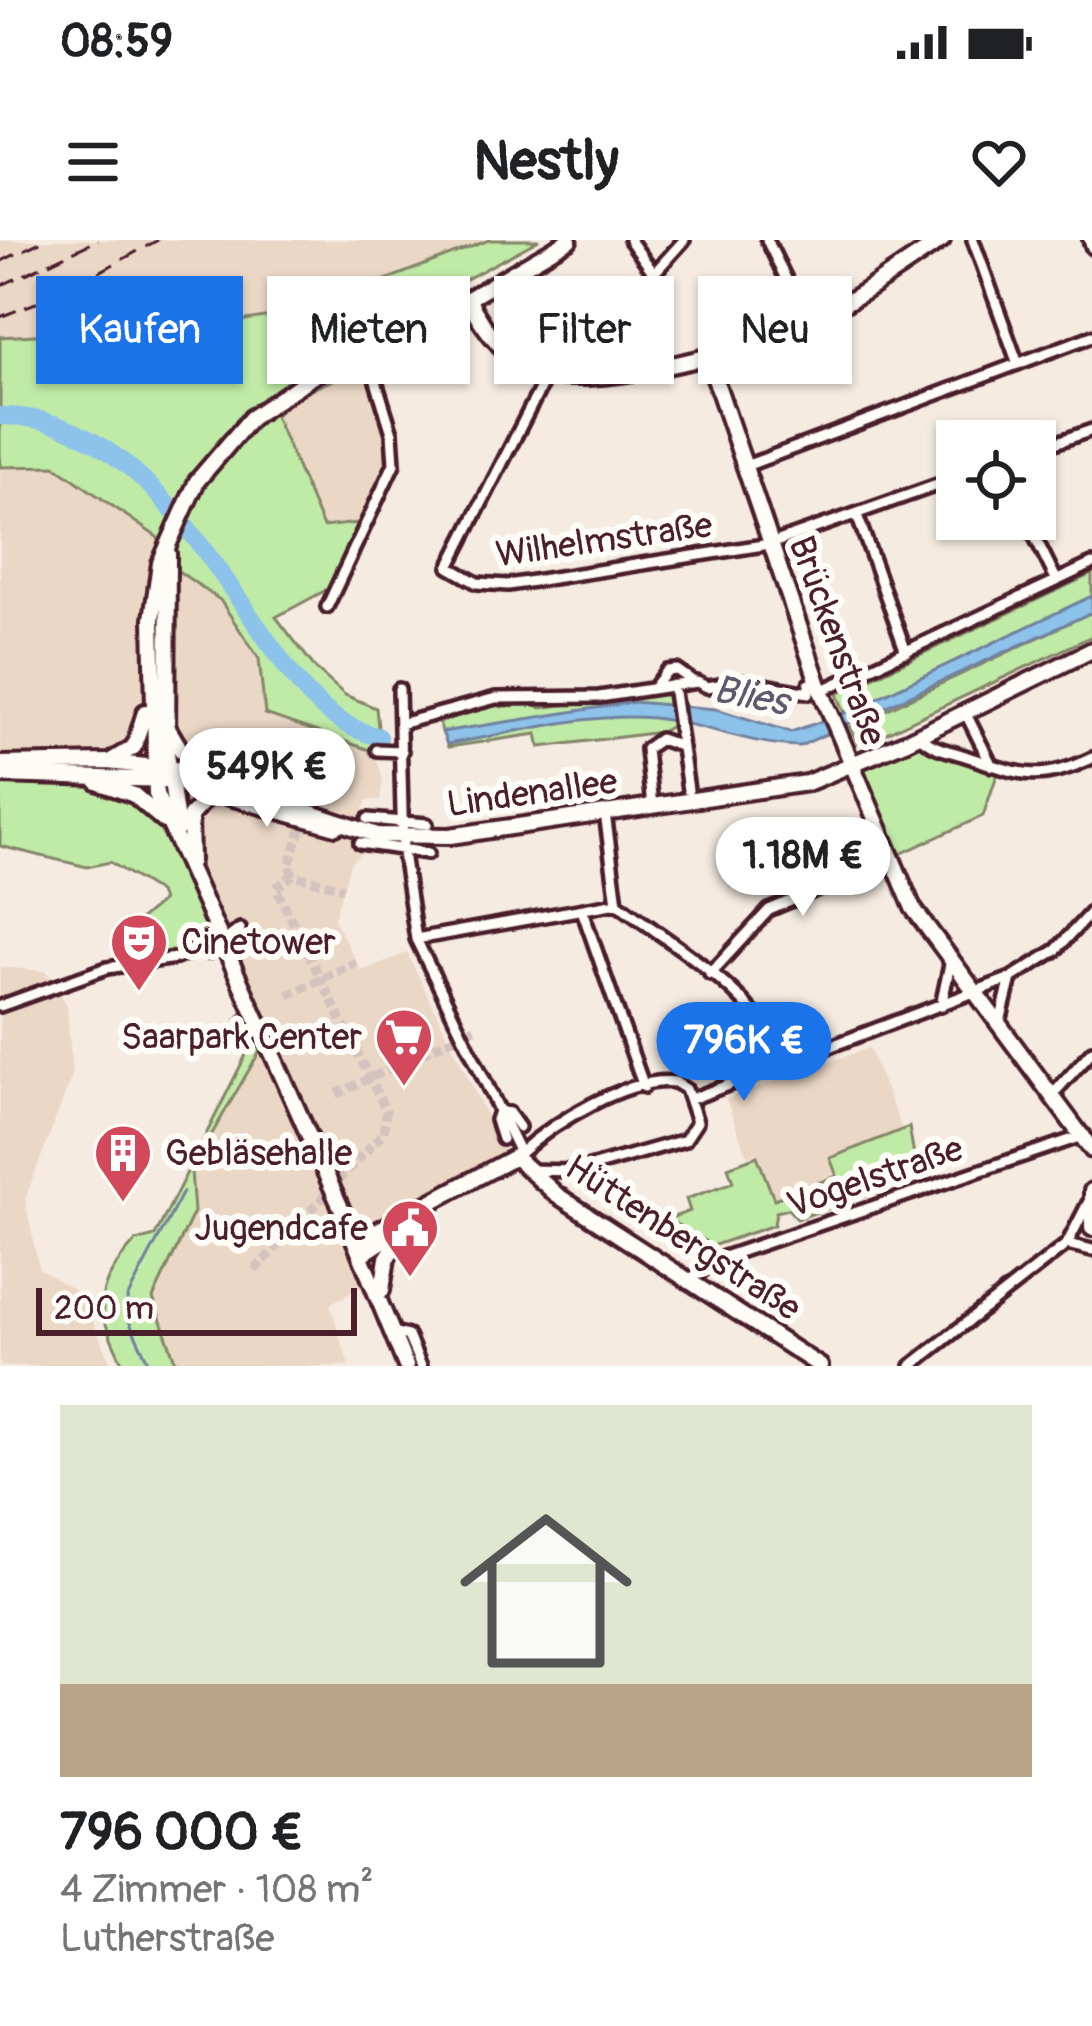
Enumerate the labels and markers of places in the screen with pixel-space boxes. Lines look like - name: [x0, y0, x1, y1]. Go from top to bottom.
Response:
- pin: 549K €: [169, 728, 365, 830]
- pin: 1.18M €: [692, 817, 914, 919]
- theatre icon: Cinetower: [108, 911, 170, 993]
- place label: Cinetower: [181, 920, 336, 965]
- pin: 796K €: [646, 1002, 842, 1104]
- supermarket icon: Saarpark Center: [373, 1006, 435, 1088]
- place label: Saarpark Center: [121, 1015, 362, 1060]
- building icon: Gebläsehalle: [92, 1122, 154, 1204]
- place label: Gebläsehalle: [165, 1131, 353, 1176]
- public building icon: Jugendcafe: [379, 1197, 441, 1279]
- place label: Jugendcafe: [194, 1206, 368, 1251]

